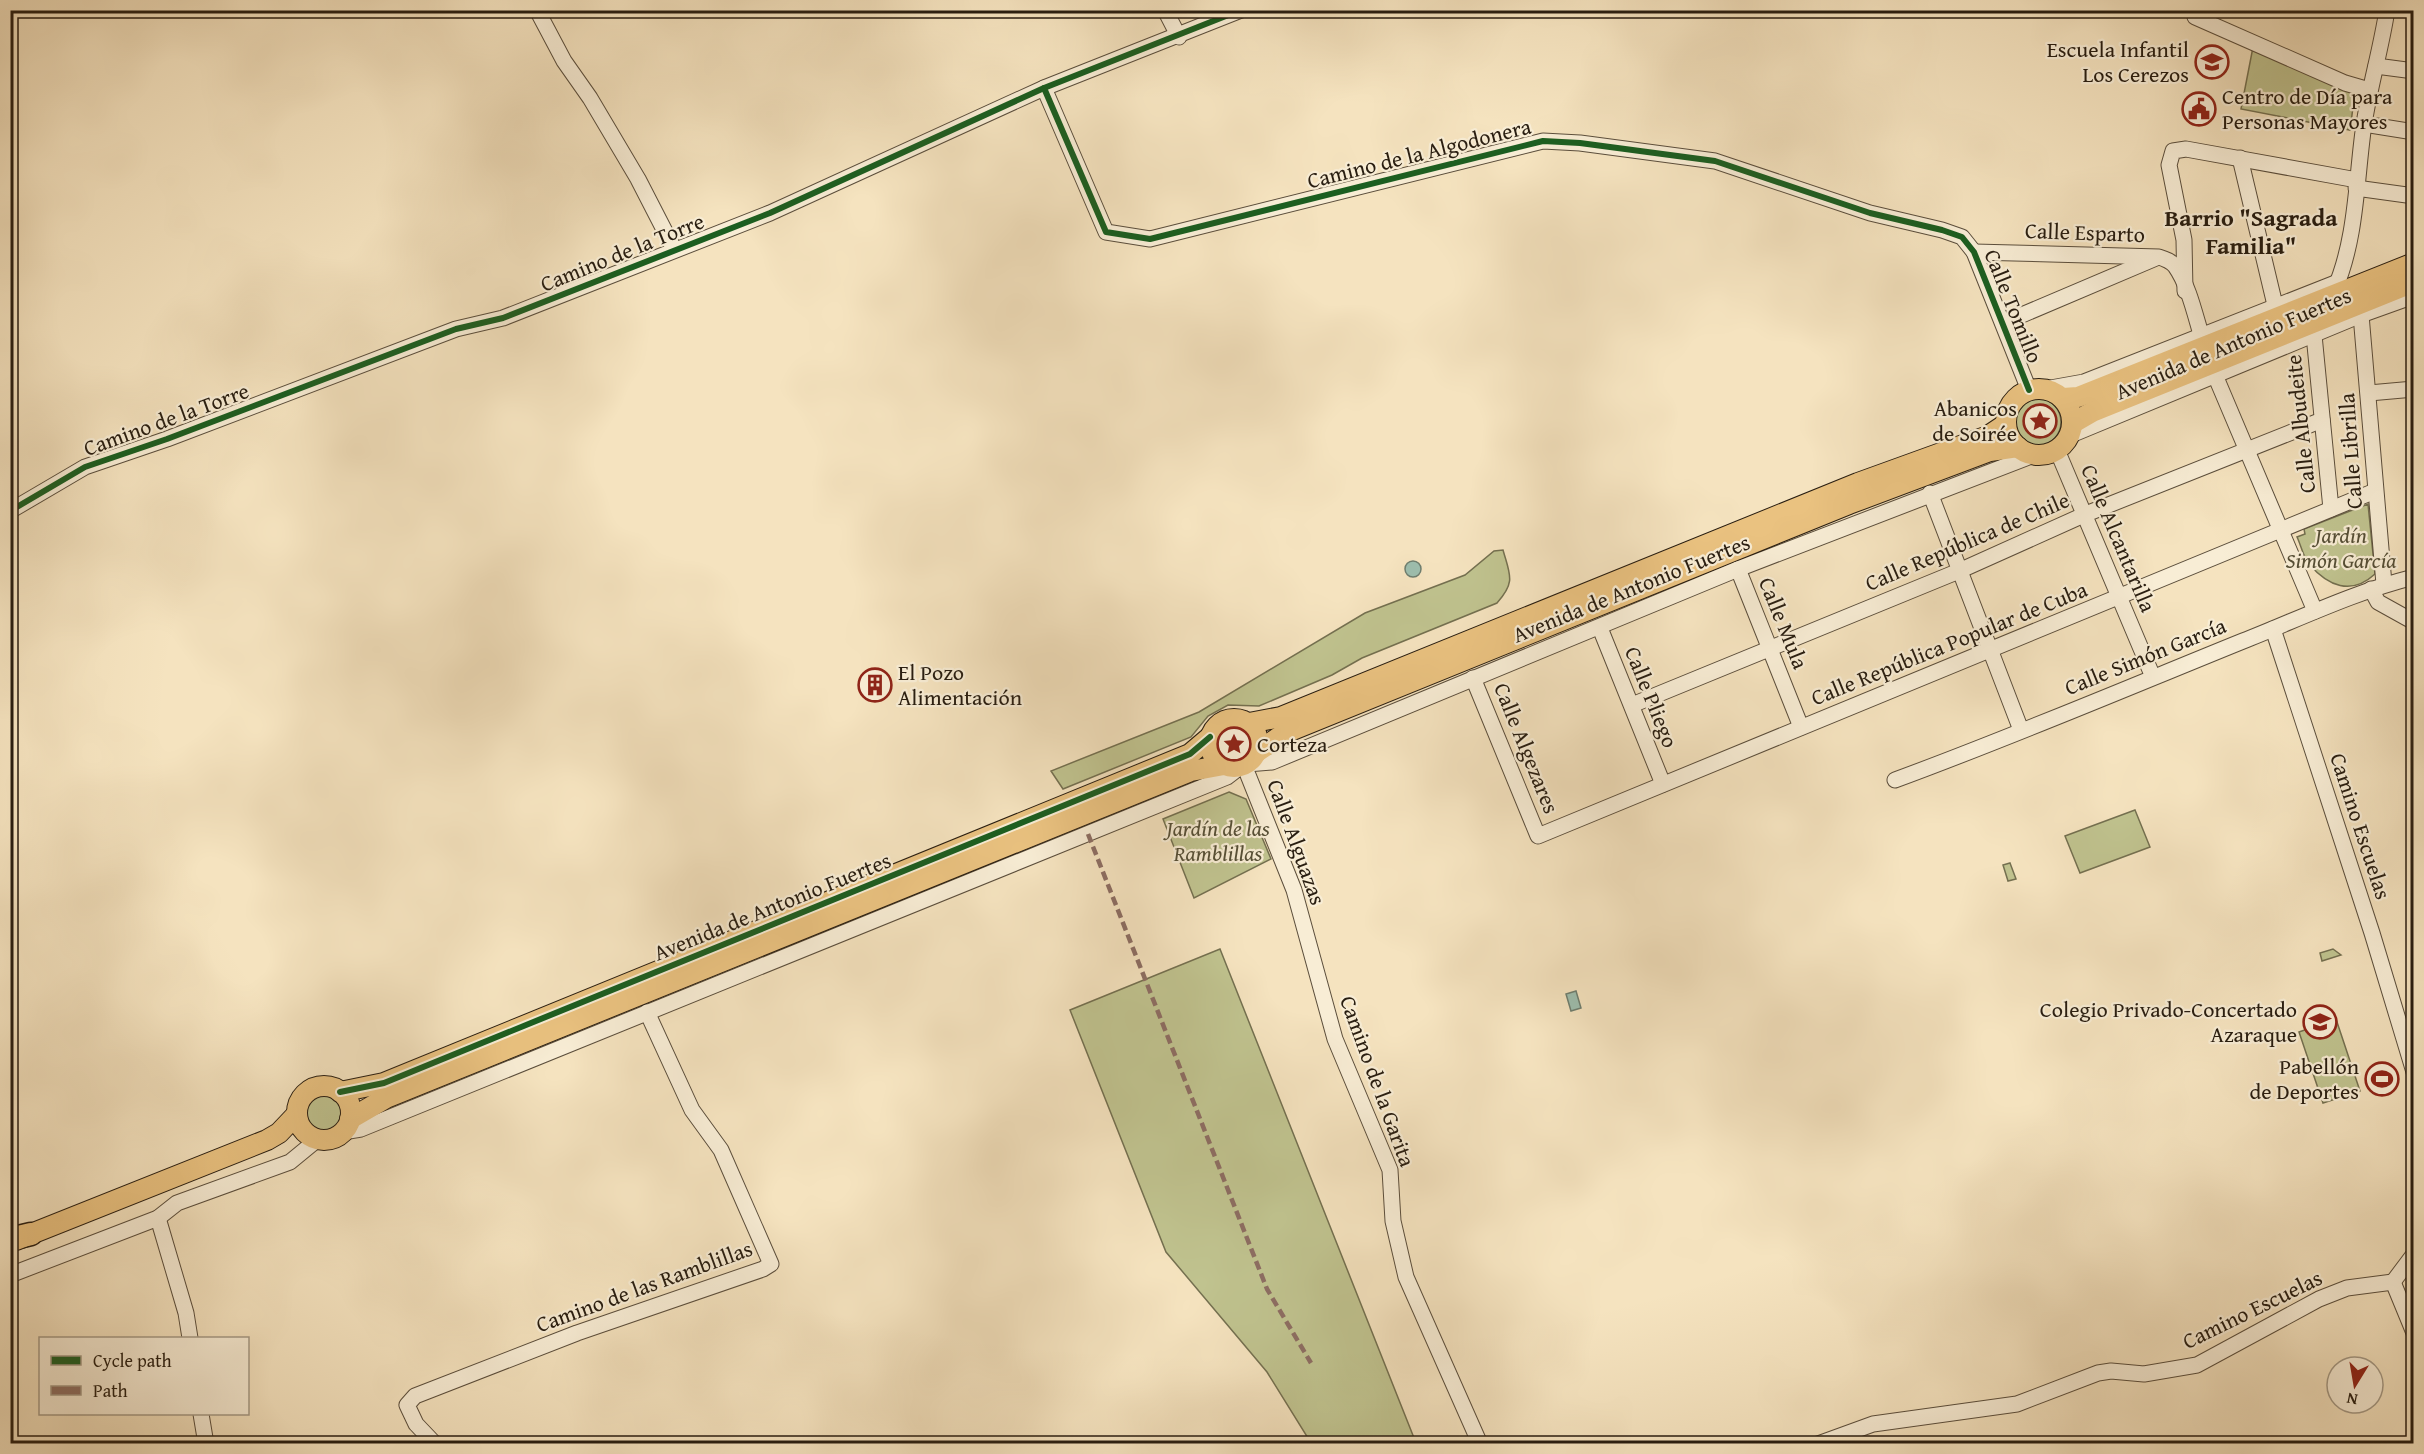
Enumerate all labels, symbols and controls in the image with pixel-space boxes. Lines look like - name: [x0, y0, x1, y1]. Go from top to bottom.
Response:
- place label: Escuela Infantil Los Cerezos: [2047, 33, 2189, 90]
- school or university icon: Escuela Infantil Los Cerezos: [2194, 44, 2230, 80]
- place label: Centro de Día para Personas Mayores: [2222, 80, 2393, 137]
- public building icon: Centro de Día para Personas Mayores: [2181, 91, 2217, 127]
- street label: Camino de la Algodonera: [1304, 110, 1535, 196]
- district label: Barrio "Sagrada Familia": [2164, 200, 2338, 263]
- street label: Camino de la Torre: [535, 205, 709, 299]
- street label: Calle Esparto: [2024, 214, 2146, 250]
- street label: Calle Tomillo: [1977, 244, 2051, 368]
- street label: Avenida de Antonio Fuertes: [2110, 279, 2356, 407]
- street label: Calle Albudeite: [2277, 353, 2323, 495]
- street label: Camino de la Torre: [79, 374, 253, 464]
- street label: Calle Librilla: [2330, 391, 2370, 510]
- place label: Abanicos de Soirée: [1932, 392, 2017, 449]
- place icon: Abanicos de Soirée: [2022, 403, 2058, 439]
- street label: Calle Alcantarilla: [2073, 459, 2165, 618]
- street label: Calle República de Chile: [1860, 483, 2074, 599]
- park label: Jardín Simón García: [2286, 519, 2396, 576]
- street label: Avenida de Antonio Fuertes: [1507, 526, 1755, 650]
- street label: Calle Mula: [1751, 572, 1817, 674]
- street label: Calle República Popular de Cuba: [1806, 573, 2092, 713]
- street label: Calle Simón García: [2059, 609, 2231, 703]
- street label: Calle Pliego: [1617, 642, 1687, 752]
- place label: El Pozo Alimentación: [898, 656, 1023, 713]
- building icon: El Pozo Alimentación: [857, 667, 893, 703]
- street label: Calle Algezares: [1486, 678, 1568, 818]
- place icon: Corteza: [1216, 726, 1252, 762]
- place label: Corteza: [1257, 728, 1328, 760]
- street label: Camino Escuelas: [2322, 749, 2400, 903]
- street label: Calle Alguazas: [1259, 775, 1335, 909]
- park label: Jardín de las Ramblillas: [1162, 812, 1270, 869]
- street label: Avenida de Antonio Fuertes: [648, 844, 896, 968]
- street label: Camino de la Garita: [1332, 991, 1424, 1172]
- place label: Colegio Privado-Concertado Azaraque: [2040, 993, 2297, 1050]
- school or university icon: Colegio Privado-Concertado Azaraque: [2302, 1004, 2338, 1040]
- place label: Pabellón de Deportes: [2249, 1050, 2360, 1107]
- sports icon: Pabellón de Deportes: [2364, 1061, 2400, 1097]
- street label: Camino de las Ramblillas: [531, 1232, 757, 1340]
- street label: Camino Escuelas: [2177, 1261, 2327, 1357]
- legend: [39, 1337, 249, 1415]
- text: Cycle path: [93, 1347, 172, 1374]
- north arrow: [2325, 1355, 2385, 1415]
- text: Path: [93, 1377, 128, 1404]
- text: N: [2344, 1387, 2360, 1413]

